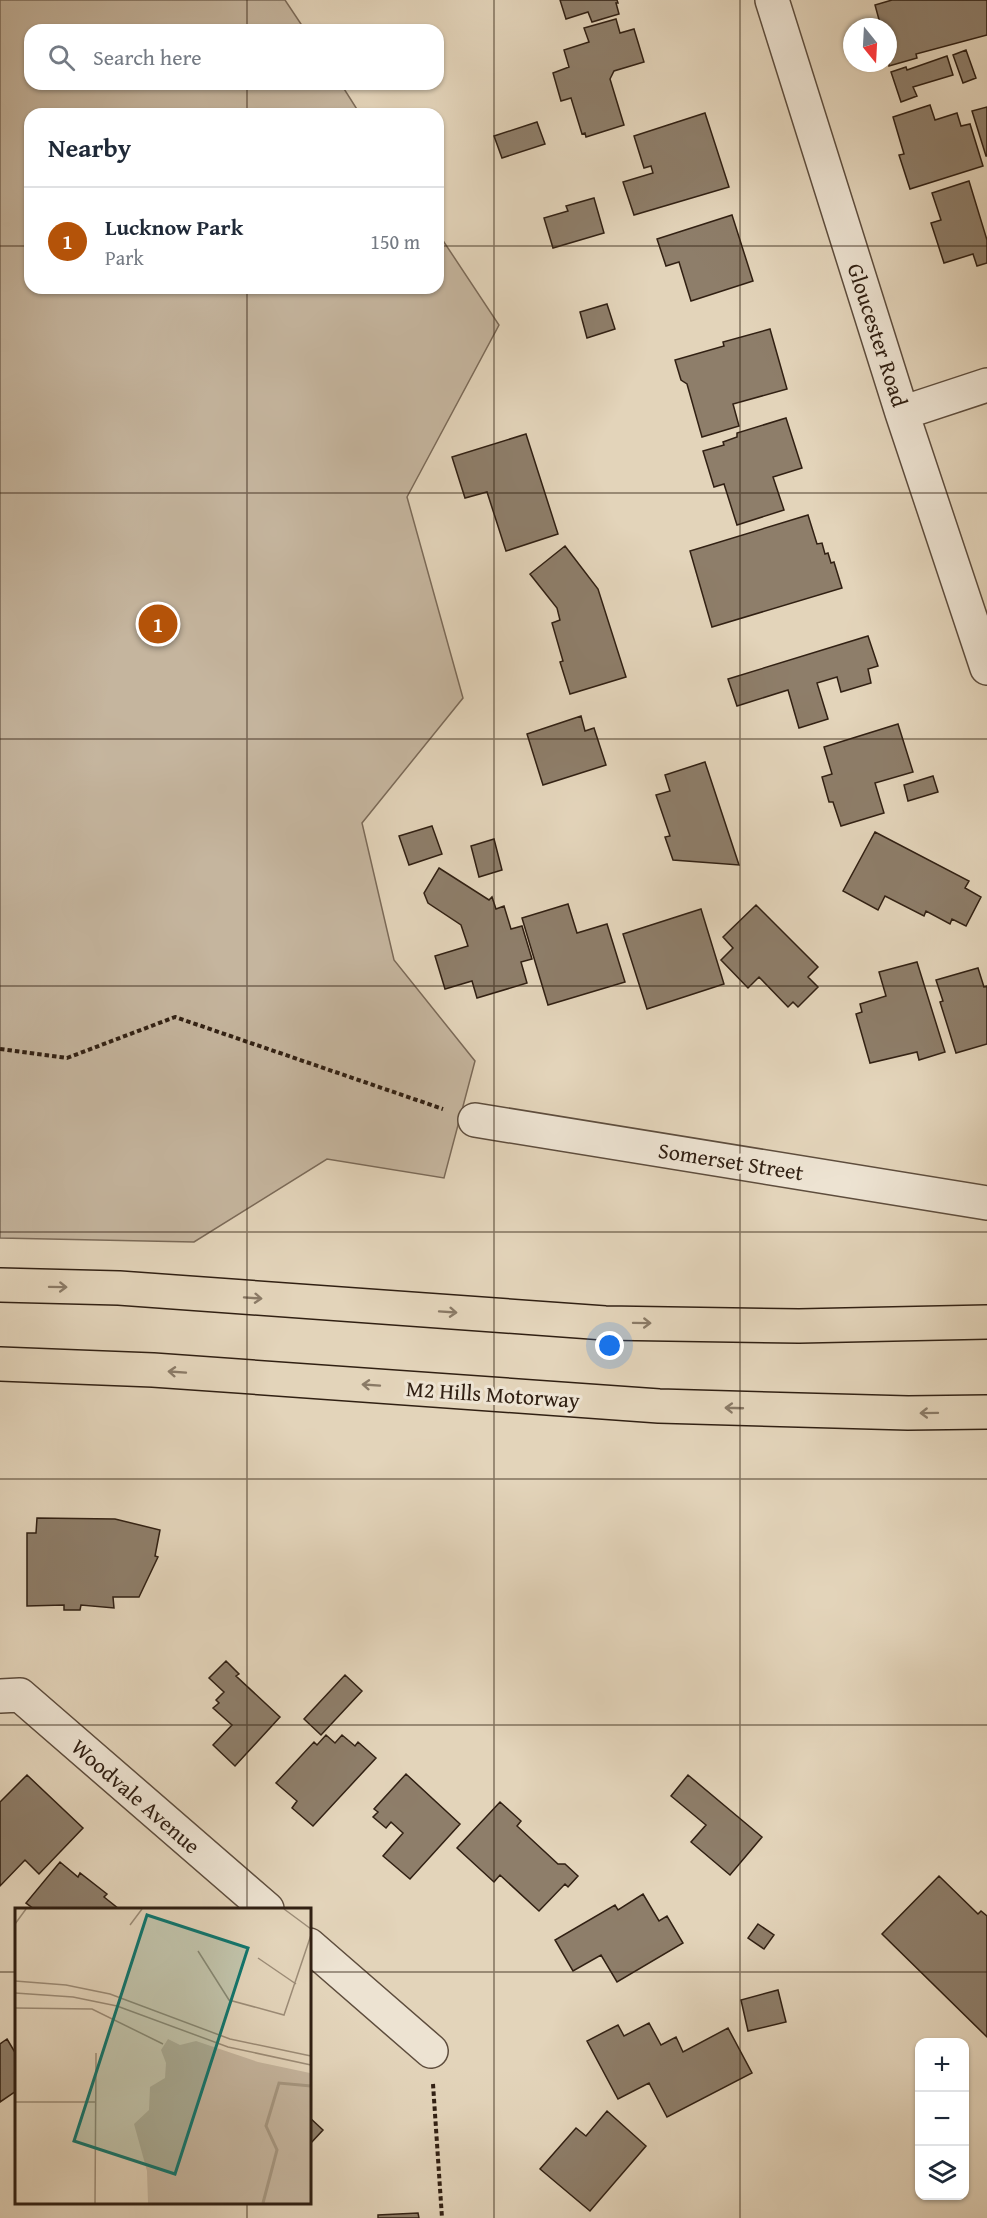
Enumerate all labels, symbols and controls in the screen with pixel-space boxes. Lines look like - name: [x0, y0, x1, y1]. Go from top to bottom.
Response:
- north arrow: [843, 18, 897, 72]
- search box: [24, 24, 444, 90]
- icon: search: [45, 41, 78, 74]
- text: Search here: [93, 41, 202, 73]
- text: Nearby: [48, 128, 131, 167]
- text: Lucknow Park: [105, 211, 243, 243]
- text: 1: [62, 227, 73, 256]
- text: 150 m: [370, 227, 420, 256]
- text: Park: [105, 243, 144, 272]
- street label: Gloucester Road: [840, 259, 916, 411]
- pin: 1: [138, 602, 178, 646]
- street label: Somerset Street: [656, 1134, 806, 1188]
- one-way arrow: [48, 1281, 68, 1293]
- one-way arrow: [243, 1293, 263, 1304]
- one-way arrow: [437, 1306, 457, 1317]
- one-way arrow: [632, 1318, 652, 1329]
- your location: [595, 1331, 624, 1360]
- one-way arrow: [167, 1366, 187, 1377]
- street label: M2 Hills Motorway: [405, 1372, 581, 1416]
- one-way arrow: [362, 1380, 382, 1391]
- one-way arrow: [724, 1402, 744, 1414]
- one-way arrow: [919, 1407, 939, 1419]
- street label: Woodvale Avenue: [64, 1731, 208, 1861]
- inset map: [15, 1908, 310, 2203]
- map controls: [915, 2038, 969, 2200]
- button: +: [915, 2038, 969, 2092]
- button: −: [915, 2092, 969, 2146]
- button: layers: [915, 2146, 969, 2200]

